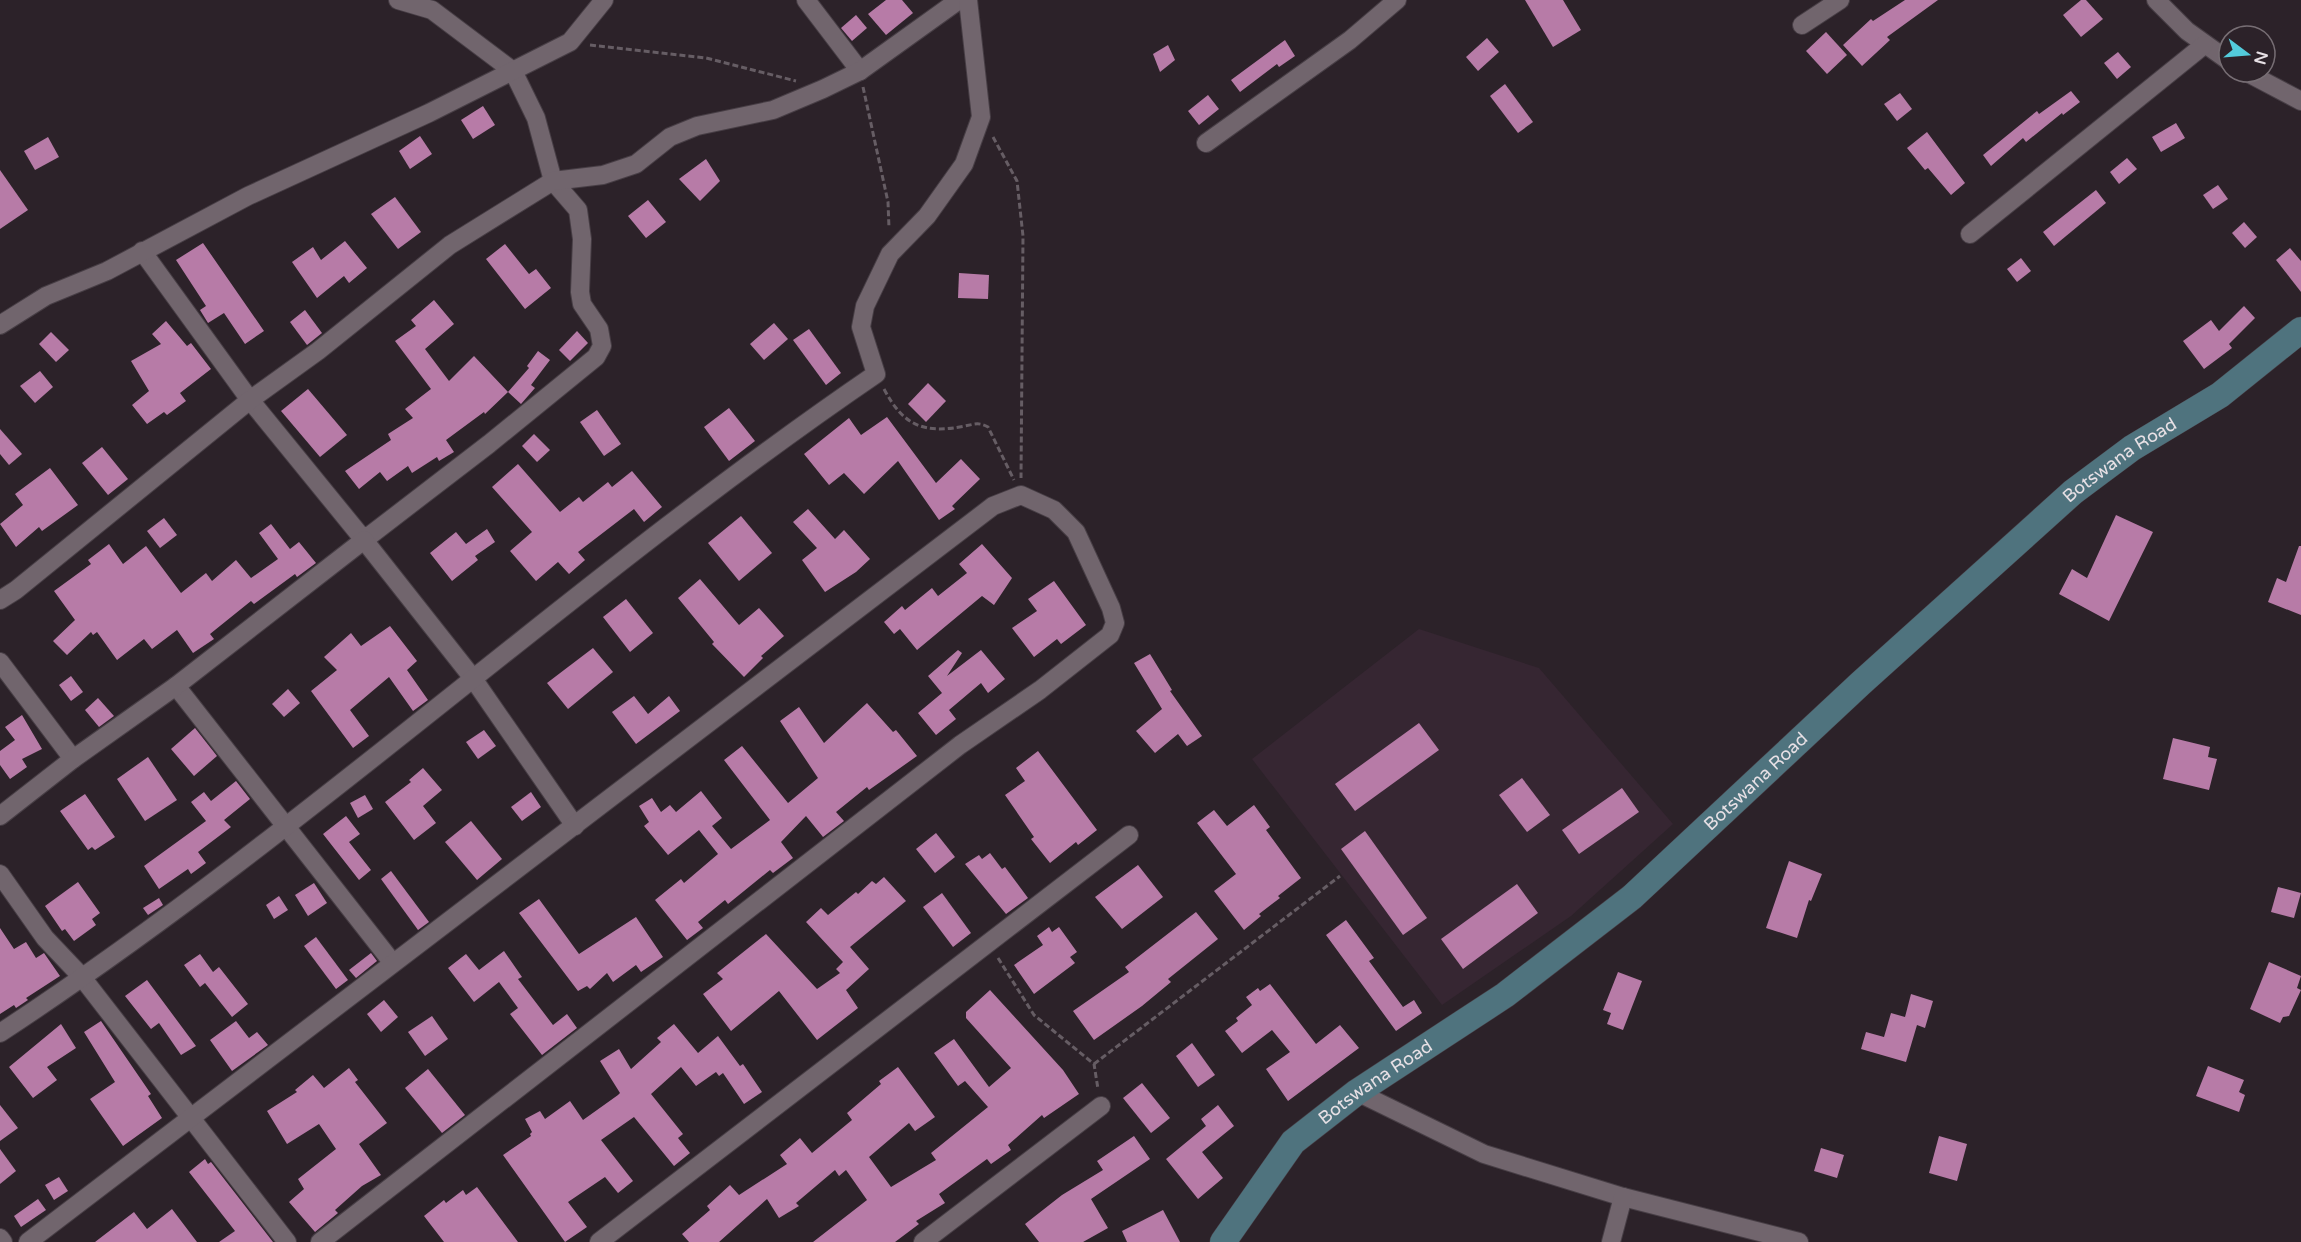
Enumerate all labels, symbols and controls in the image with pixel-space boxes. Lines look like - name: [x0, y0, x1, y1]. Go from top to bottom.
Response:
- north arrow: [2217, 24, 2277, 84]
- text: N: [2249, 49, 2272, 67]
- street label: Botswana Road: [2058, 413, 2181, 507]
- street label: Botswana Road: [1699, 728, 1812, 835]
- street label: Botswana Road: [1314, 1035, 1436, 1129]

